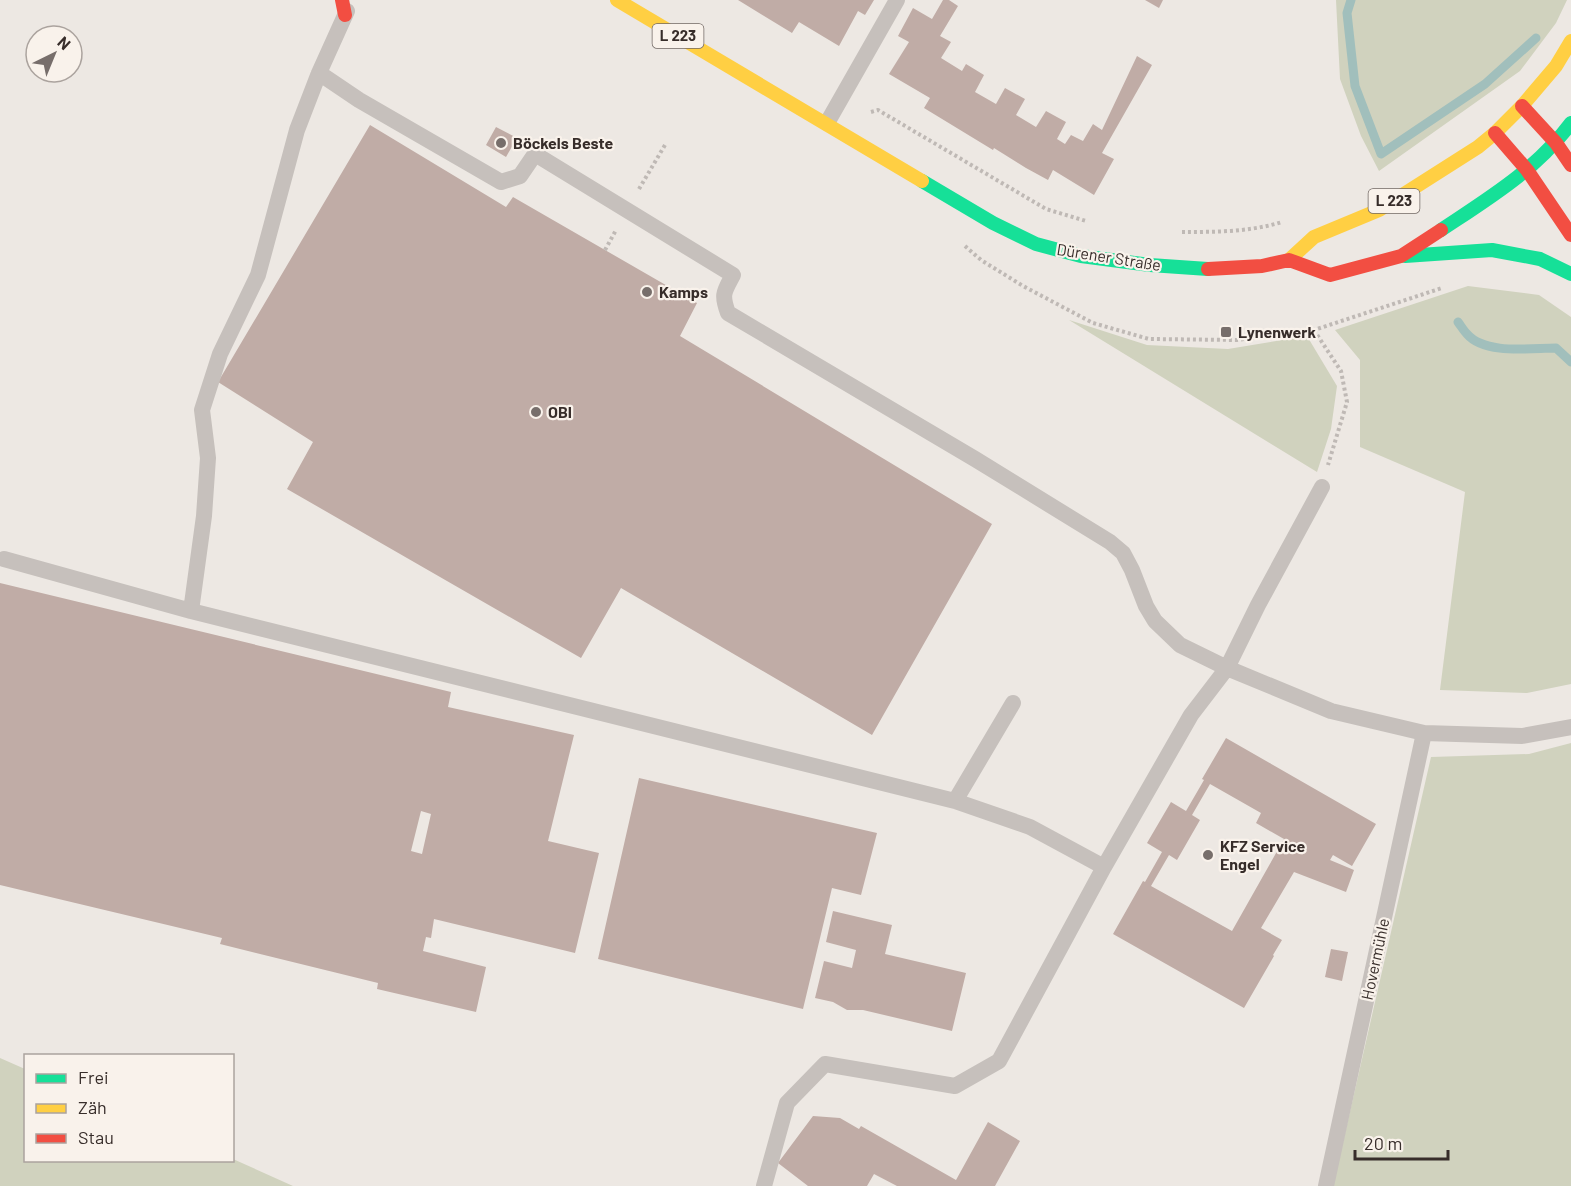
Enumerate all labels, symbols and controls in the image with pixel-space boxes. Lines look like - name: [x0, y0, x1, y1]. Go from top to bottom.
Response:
- north arrow: [24, 24, 84, 84]
- road number: L 223: [652, 24, 704, 48]
- text: N: [54, 32, 75, 53]
- place label: Böckels Beste: [513, 133, 613, 152]
- marker: Böckels Beste: [494, 136, 508, 150]
- road number: L 223: [1368, 189, 1420, 213]
- street label: Dürener Straße: [1056, 239, 1163, 274]
- place label: Kamps: [659, 282, 708, 301]
- marker: Kamps: [640, 285, 654, 299]
- place label: Lynenwerk: [1238, 322, 1316, 341]
- marker: Lynenwerk: [1219, 325, 1233, 339]
- place label: OBI: [548, 402, 572, 421]
- marker: OBI: [529, 405, 543, 419]
- place label: KFZ Service Engel: [1220, 836, 1306, 873]
- marker: KFZ Service Engel: [1201, 848, 1215, 862]
- street label: Hovermühle: [1357, 916, 1392, 1002]
- legend: [24, 1054, 234, 1162]
- text: Frei: [78, 1066, 109, 1088]
- text: Zäh: [78, 1096, 107, 1118]
- scale bar: [1355, 1123, 1448, 1161]
- text: Stau: [78, 1126, 114, 1148]
- text: 20 m: [1364, 1132, 1402, 1154]

